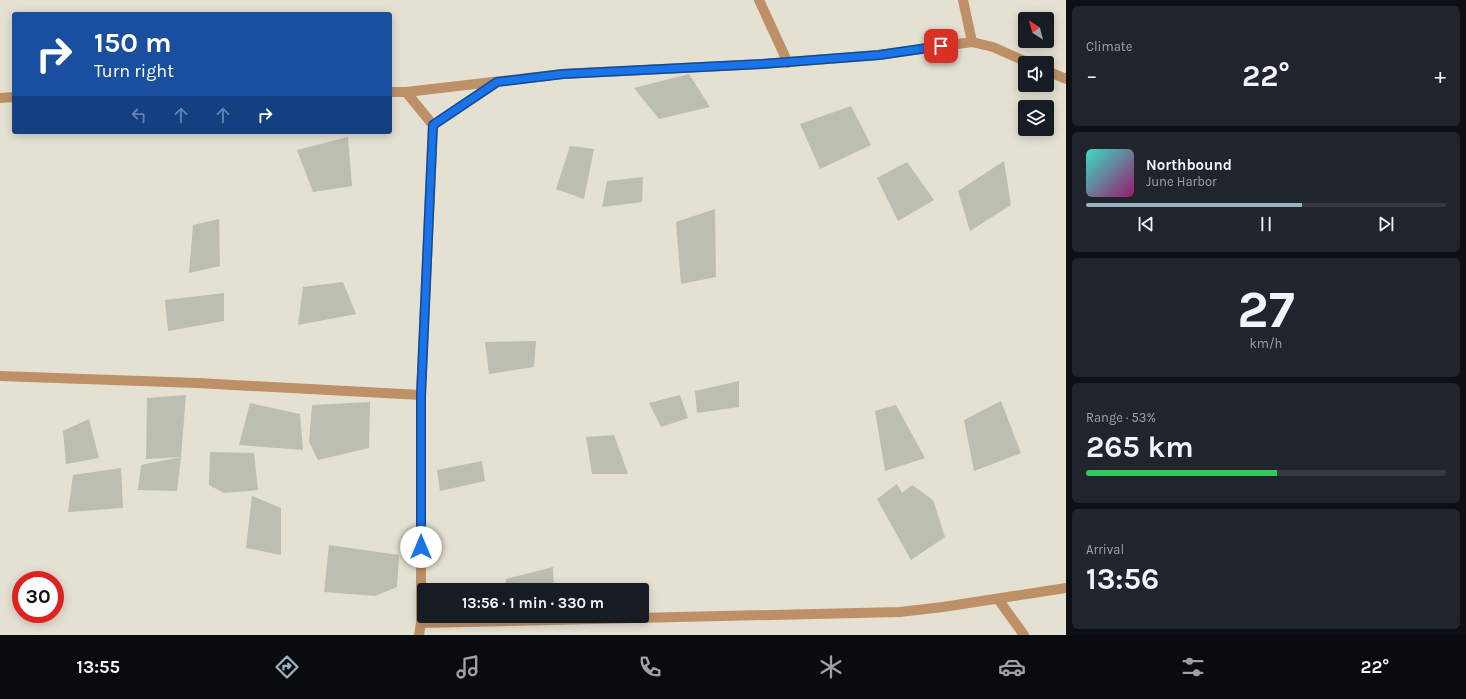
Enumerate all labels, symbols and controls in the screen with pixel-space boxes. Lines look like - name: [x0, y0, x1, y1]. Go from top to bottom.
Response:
- north arrow: [1018, 12, 1054, 48]
- map controls: [1018, 12, 1054, 136]
- text: 150 m: [94, 26, 172, 59]
- icon: right: [28, 28, 80, 80]
- pin: [924, 29, 958, 63]
- icon: arrive: [930, 35, 952, 57]
- text: Climate: [1086, 39, 1132, 54]
- button: sound: [1018, 56, 1054, 92]
- text: 22°: [1242, 58, 1290, 94]
- text: Turn right: [94, 60, 174, 82]
- text: −: [1086, 63, 1098, 89]
- text: +: [1434, 63, 1446, 89]
- button: layers: [1018, 100, 1054, 136]
- icon: left: [128, 104, 150, 126]
- icon: ahead: [170, 104, 192, 126]
- icon: ahead: [212, 104, 234, 126]
- icon: right: [254, 104, 276, 126]
- text: Northbound: [1146, 156, 1232, 174]
- text: June Harbor: [1146, 174, 1217, 189]
- icon: previous: [1135, 213, 1157, 235]
- icon: pause: [1255, 213, 1277, 235]
- icon: next: [1375, 213, 1397, 235]
- text: 27: [1237, 279, 1295, 340]
- text: km/h: [1250, 336, 1282, 351]
- text: Range · 53%: [1086, 410, 1156, 425]
- text: 265 km: [1086, 429, 1194, 465]
- position arrow: [400, 526, 442, 568]
- text: Arrival: [1086, 542, 1124, 557]
- text: 13:56: [1086, 561, 1159, 597]
- speed limit sign: 30: [12, 571, 64, 623]
- text: 13:56 · 1 min · 330 m: [462, 594, 604, 612]
- icon: directions: [273, 653, 301, 681]
- icon: music: [454, 653, 482, 681]
- icon: phone: [636, 653, 664, 681]
- icon: climate: [817, 653, 845, 681]
- icon: car: [998, 653, 1026, 681]
- icon: filters: [1179, 653, 1207, 681]
- text: 13:55: [77, 656, 120, 678]
- text: 22°: [1361, 656, 1389, 678]

